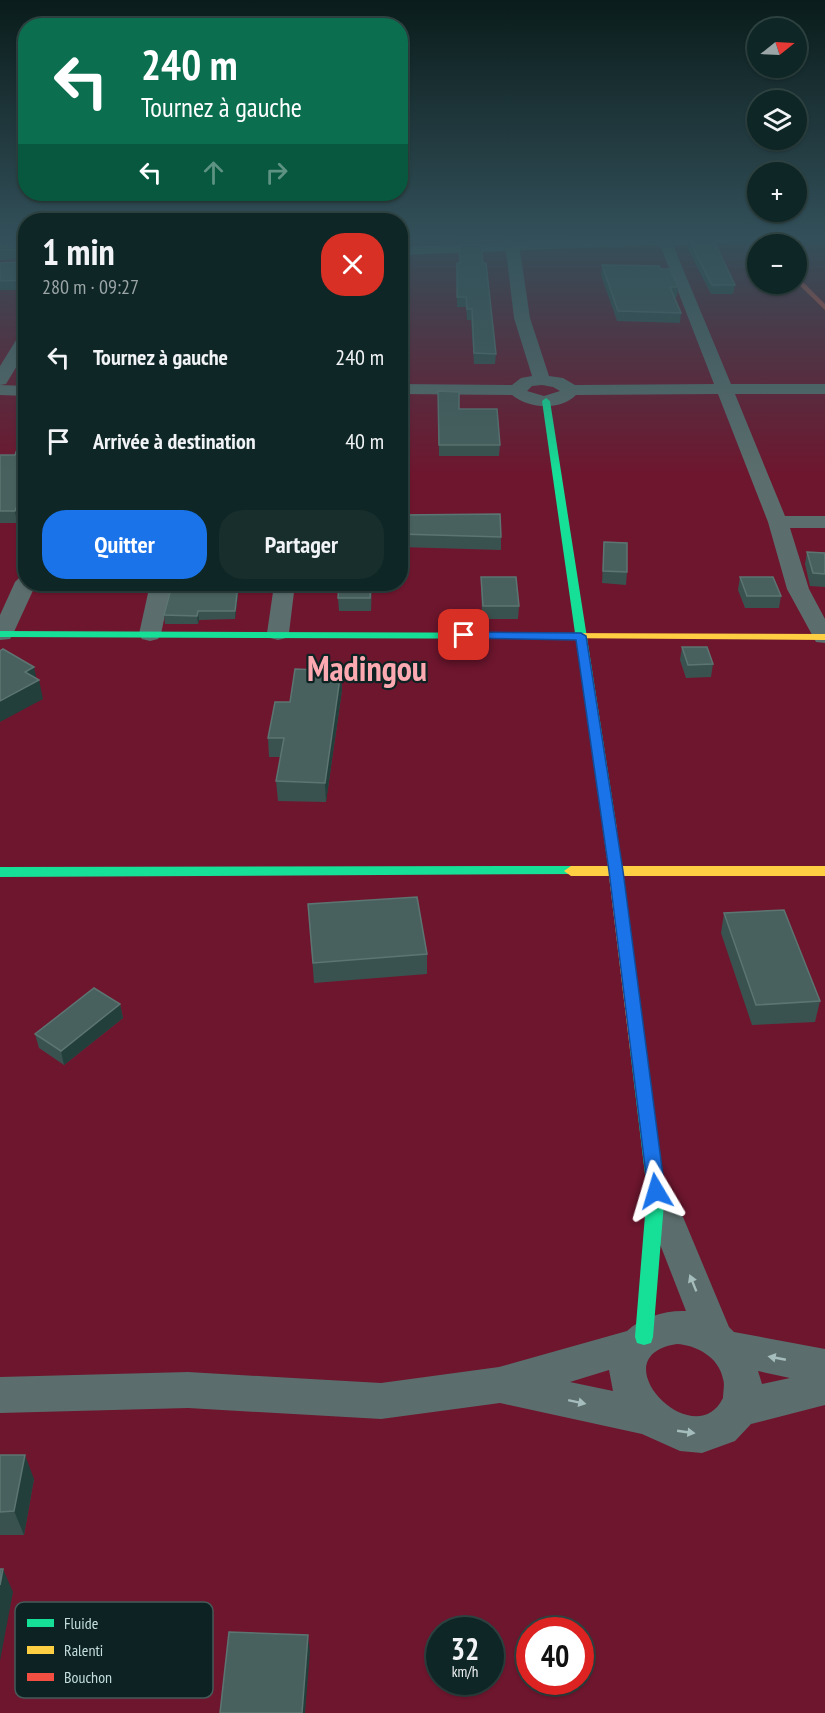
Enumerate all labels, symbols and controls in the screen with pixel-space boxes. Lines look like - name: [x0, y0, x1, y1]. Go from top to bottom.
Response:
- north arrow: [747, 18, 807, 78]
- map controls: [747, 18, 807, 294]
- text: 240 m: [141, 37, 238, 92]
- icon: left: [42, 42, 120, 120]
- text: Tournez à gauche: [141, 90, 302, 124]
- button: layers: [747, 90, 807, 150]
- icon: left: [134, 156, 167, 189]
- icon: ahead: [197, 156, 230, 189]
- icon: right: [260, 156, 293, 189]
- button: +: [747, 162, 807, 222]
- text: 1 min: [42, 228, 115, 275]
- button: close: [321, 233, 384, 296]
- button: −: [747, 234, 807, 294]
- text: 280 m · 09:27: [42, 274, 139, 300]
- icon: left: [42, 341, 75, 374]
- text: Tournez à gauche: [93, 343, 228, 371]
- text: 240 m: [335, 343, 384, 371]
- icon: arrive: [42, 425, 75, 458]
- text: Arrivée à destination: [93, 427, 256, 455]
- text: 40 m: [345, 427, 384, 455]
- button: Quitter: [42, 510, 207, 579]
- button: Partager: [219, 510, 384, 579]
- pin: [438, 609, 489, 660]
- icon: arrive: [447, 618, 480, 651]
- district label: Madingou: [307, 646, 427, 690]
- position arrow: [624, 1159, 688, 1223]
- one-way arrow: [688, 1274, 697, 1292]
- one-way arrow: [767, 1353, 786, 1362]
- one-way arrow: [568, 1397, 587, 1407]
- one-way arrow: [676, 1428, 695, 1437]
- legend: [15, 1602, 213, 1698]
- text: Fluide: [64, 1613, 98, 1633]
- speed limit sign: 40: [516, 1617, 594, 1695]
- text: 32: [451, 1629, 479, 1668]
- text: Ralenti: [64, 1640, 103, 1660]
- text: km/h: [452, 1662, 478, 1681]
- text: Bouchon: [64, 1667, 112, 1687]

